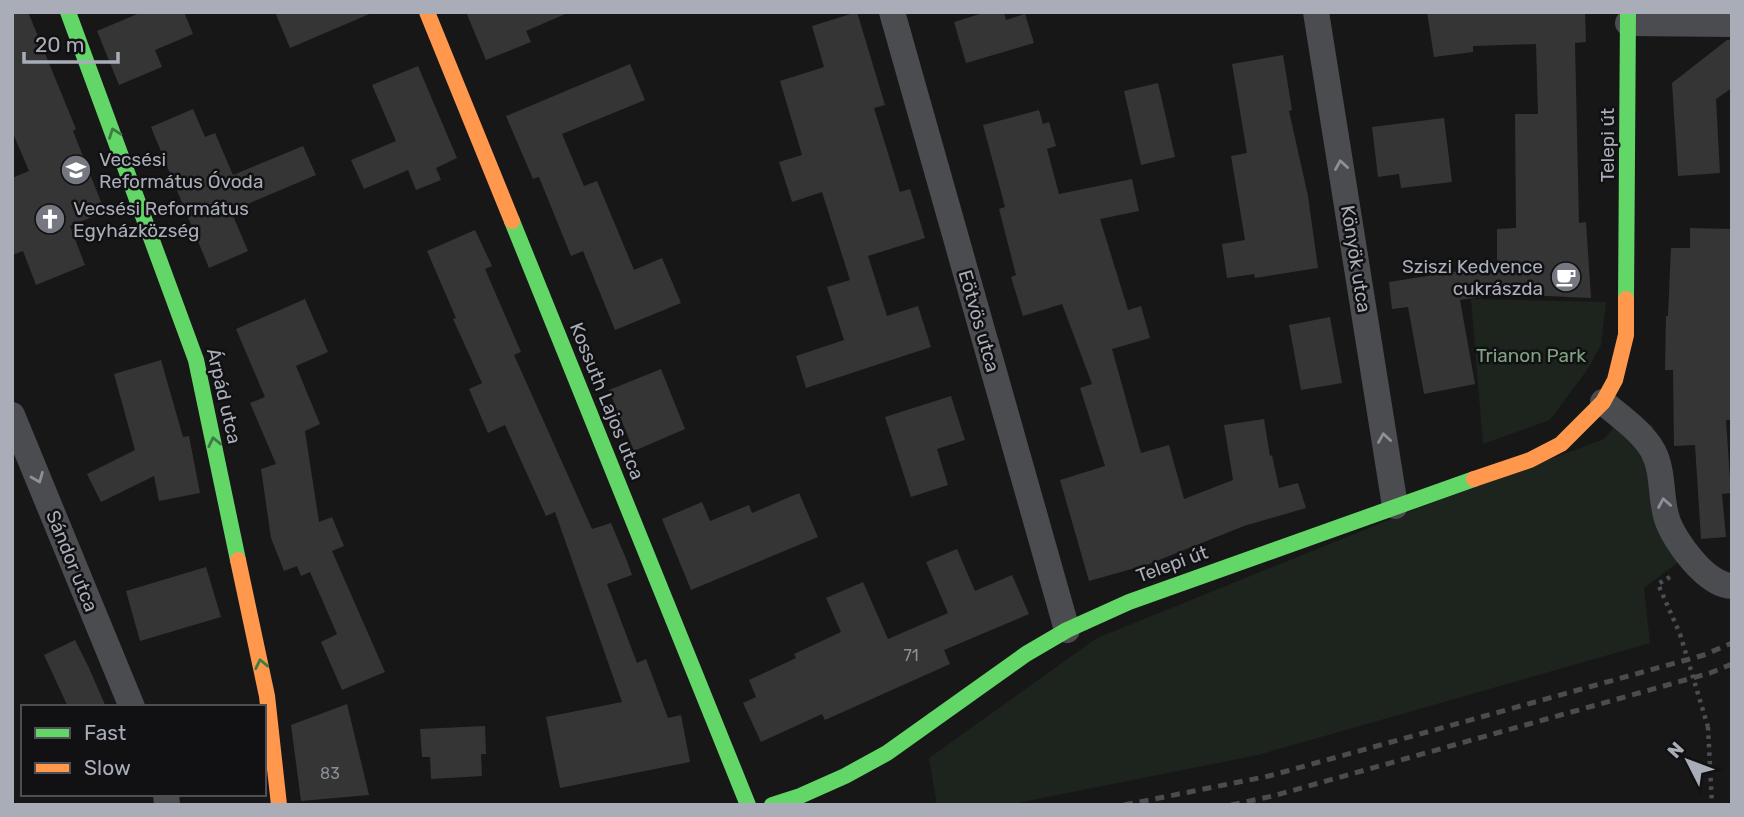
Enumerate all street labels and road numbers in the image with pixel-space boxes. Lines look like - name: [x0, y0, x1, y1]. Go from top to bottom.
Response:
- street label: Telepi út: [1596, 107, 1619, 182]
- street label: Könyök utca: [1336, 204, 1376, 314]
- street label: Eötvös utca: [953, 267, 1005, 375]
- street label: Kossuth Lajos utca: [565, 319, 649, 483]
- street label: Árpád utca: [202, 346, 246, 446]
- street label: Sándor utca: [41, 507, 103, 615]
- street label: Telepi út: [1133, 540, 1211, 588]

